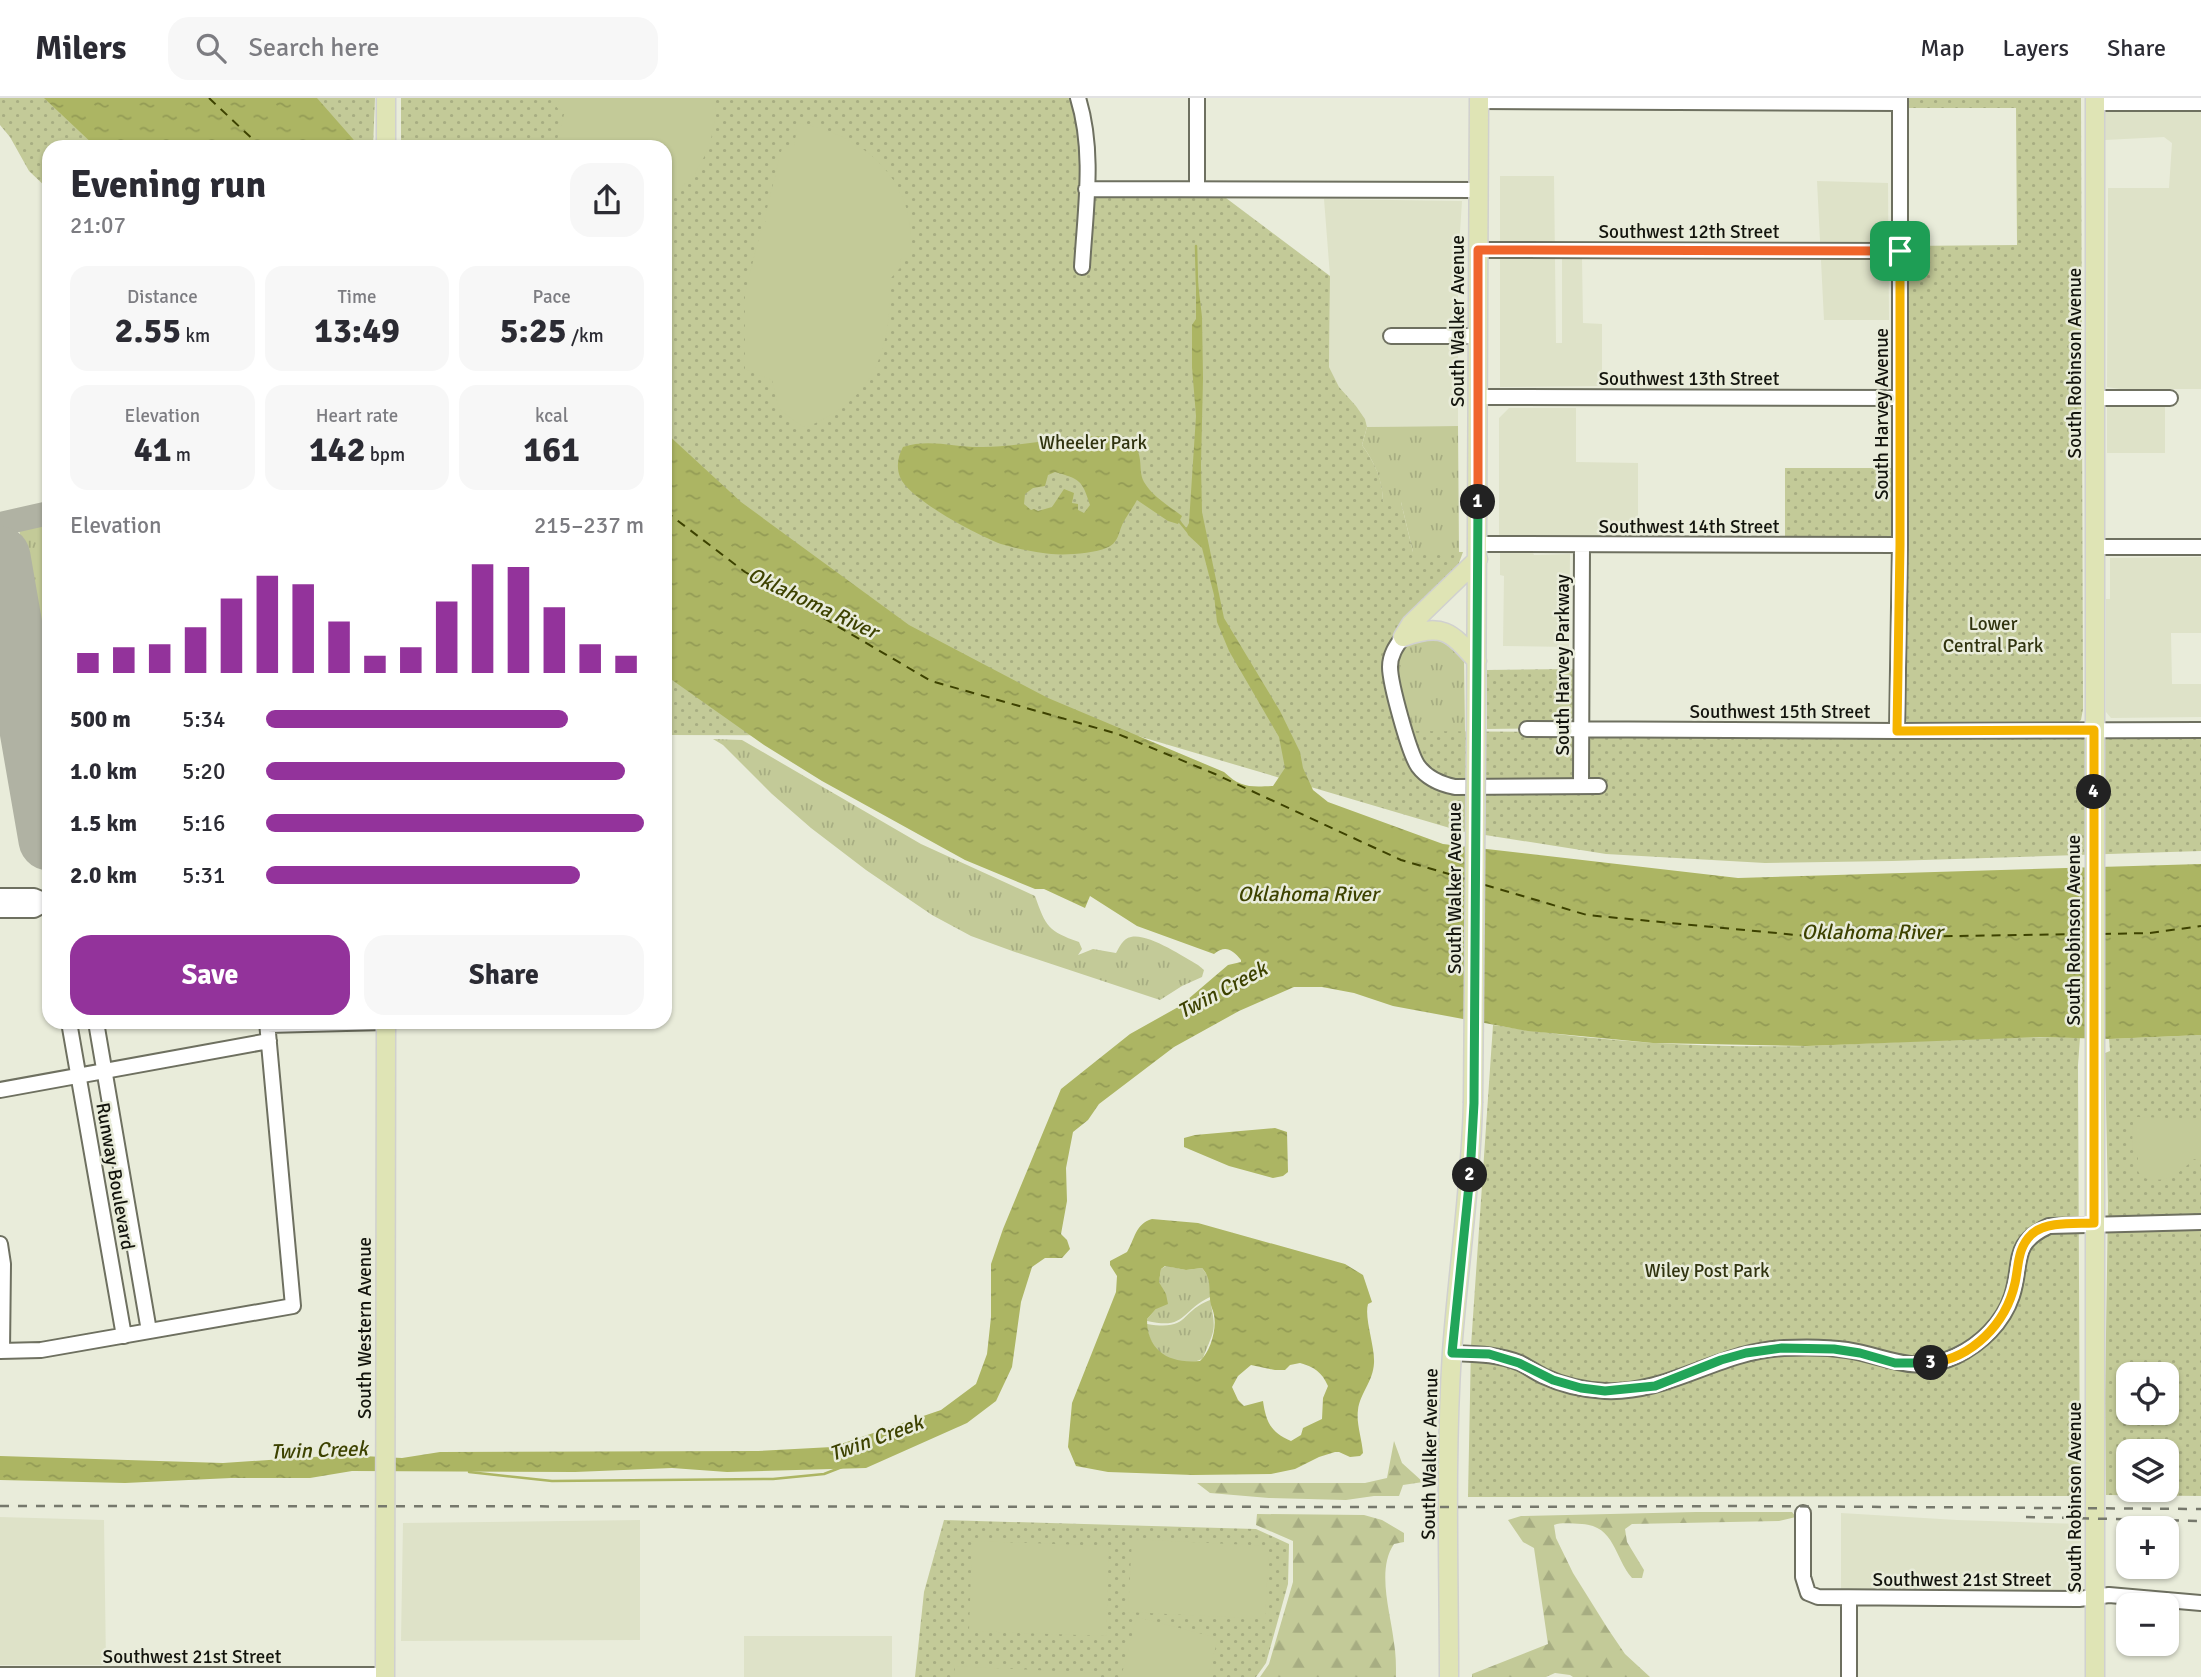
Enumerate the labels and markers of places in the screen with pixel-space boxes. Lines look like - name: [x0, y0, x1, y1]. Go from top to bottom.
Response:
- pin: [1870, 221, 1930, 281]
- pin: 1: [1460, 484, 1496, 520]
- pin: 4: [2076, 774, 2112, 810]
- pin: 2: [1452, 1158, 1488, 1192]
- pin: 3: [1913, 1346, 1948, 1380]

